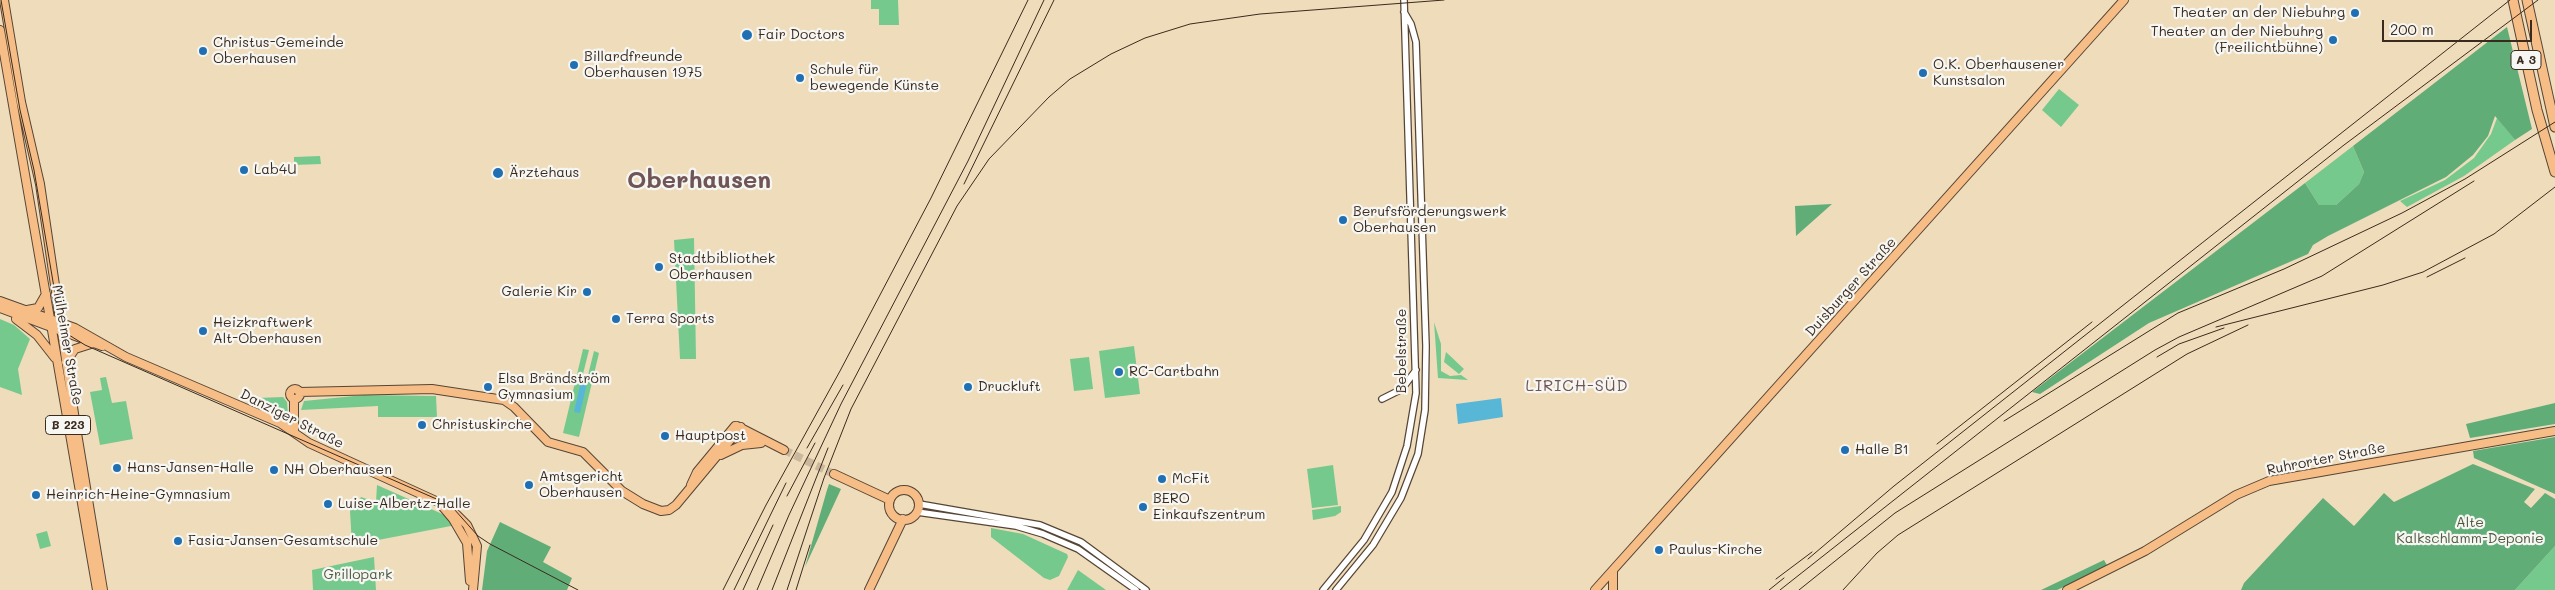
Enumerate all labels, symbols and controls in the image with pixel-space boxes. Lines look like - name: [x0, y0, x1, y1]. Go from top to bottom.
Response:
- place label: Theater an der Niebuhrg: [2173, 5, 2345, 21]
- marker: Theater an der Niebuhrg: [2349, 7, 2361, 19]
- scale bar: [2385, 10, 2535, 42]
- text: 200 m: [2390, 19, 2434, 39]
- place label: Theater an der Niebuhrg (Freilichtbühne): [2151, 24, 2323, 56]
- place label: Fair Doctors: [758, 27, 845, 43]
- marker: Fair Doctors: [740, 28, 754, 42]
- marker: Theater an der Niebuhrg (Freilichtbühne): [2327, 34, 2339, 46]
- place label: Christus-Gemeinde Oberhausen: [213, 35, 344, 68]
- marker: Christus-Gemeinde Oberhausen: [197, 45, 209, 57]
- place label: Billardfreunde Oberhausen 1975: [584, 49, 702, 82]
- road number: A 3: [2511, 50, 2541, 70]
- place label: O.K. Oberhausener Kunstsalon: [1933, 57, 2064, 90]
- marker: Billardfreunde Oberhausen 1975: [568, 59, 580, 71]
- place label: Schule für bewegende Künste: [810, 62, 939, 94]
- marker: O.K. Oberhausener Kunstsalon: [1917, 67, 1929, 79]
- marker: Schule für bewegende Künste: [794, 72, 806, 84]
- place label: Lab4U: [254, 162, 297, 178]
- marker: Lab4U: [238, 164, 250, 176]
- place label: Ärztehaus: [509, 165, 579, 181]
- marker: Ärztehaus: [491, 166, 505, 180]
- district label: Oberhausen: [627, 167, 771, 195]
- place label: Berufsförderungswerk Oberhausen: [1353, 204, 1506, 236]
- marker: Berufsförderungswerk Oberhausen: [1337, 214, 1349, 226]
- street label: Duisburger Straße: [1802, 234, 1900, 340]
- place label: Stadtbibliothek Oberhausen: [669, 251, 775, 284]
- marker: Stadtbibliothek Oberhausen: [653, 261, 665, 273]
- street label: Mülheimer Straße: [48, 284, 86, 406]
- place label: Galerie Kir: [501, 284, 577, 300]
- marker: Galerie Kir: [581, 286, 593, 298]
- street label: Bebelstraße: [1394, 309, 1410, 393]
- place label: Terra Sports: [626, 311, 715, 327]
- marker: Terra Sports: [610, 313, 622, 325]
- place label: Heizkraftwerk Alt-Oberhausen: [213, 315, 321, 348]
- marker: Heizkraftwerk Alt-Oberhausen: [197, 325, 209, 337]
- place label: RC-Cartbahn: [1129, 364, 1219, 380]
- marker: RC-Cartbahn: [1113, 366, 1125, 378]
- place label: Elsa Brändström Gymnasium: [498, 371, 610, 404]
- district label: LIRICH-SÜD: [1524, 376, 1630, 396]
- place label: Druckluft: [978, 379, 1041, 395]
- marker: Elsa Brändström Gymnasium: [482, 381, 494, 393]
- marker: Druckluft: [962, 381, 974, 393]
- street label: Danziger Straße: [237, 386, 347, 452]
- road number: B 223: [46, 416, 90, 434]
- place label: Christuskirche: [432, 417, 532, 433]
- marker: Christuskirche: [416, 419, 428, 431]
- place label: Hauptpost: [675, 428, 746, 444]
- marker: Hauptpost: [659, 430, 671, 442]
- street label: Ruhrorter Straße: [2265, 439, 2387, 479]
- place label: Halle B1: [1855, 442, 1909, 458]
- marker: Halle B1: [1839, 444, 1851, 456]
- place label: Hans-Jansen-Halle: [127, 460, 254, 476]
- marker: Hans-Jansen-Halle: [111, 462, 123, 474]
- place label: NH Oberhausen: [284, 462, 392, 478]
- marker: NH Oberhausen: [268, 464, 280, 476]
- place label: Amtsgericht Oberhausen: [539, 469, 623, 502]
- place label: McFit: [1172, 471, 1210, 487]
- marker: McFit: [1156, 473, 1168, 485]
- marker: Amtsgericht Oberhausen: [523, 479, 535, 491]
- place label: Heinrich-Heine-Gymnasium: [46, 487, 231, 503]
- marker: Heinrich-Heine-Gymnasium: [30, 489, 42, 501]
- place label: BERO Einkaufszentrum: [1153, 491, 1265, 524]
- place label: Luise-Albertz-Halle: [338, 496, 471, 512]
- marker: Luise-Albertz-Halle: [322, 498, 334, 510]
- marker: BERO Einkaufszentrum: [1137, 501, 1149, 513]
- park label: Alte Kalkschlamm-Deponie: [2396, 515, 2544, 548]
- place label: Fasia-Jansen-Gesamtschule: [188, 533, 378, 549]
- marker: Fasia-Jansen-Gesamtschule: [172, 535, 184, 547]
- place label: Paulus-Kirche: [1669, 542, 1762, 558]
- marker: Paulus-Kirche: [1653, 544, 1665, 556]
- park label: Grillopark: [324, 567, 392, 583]

